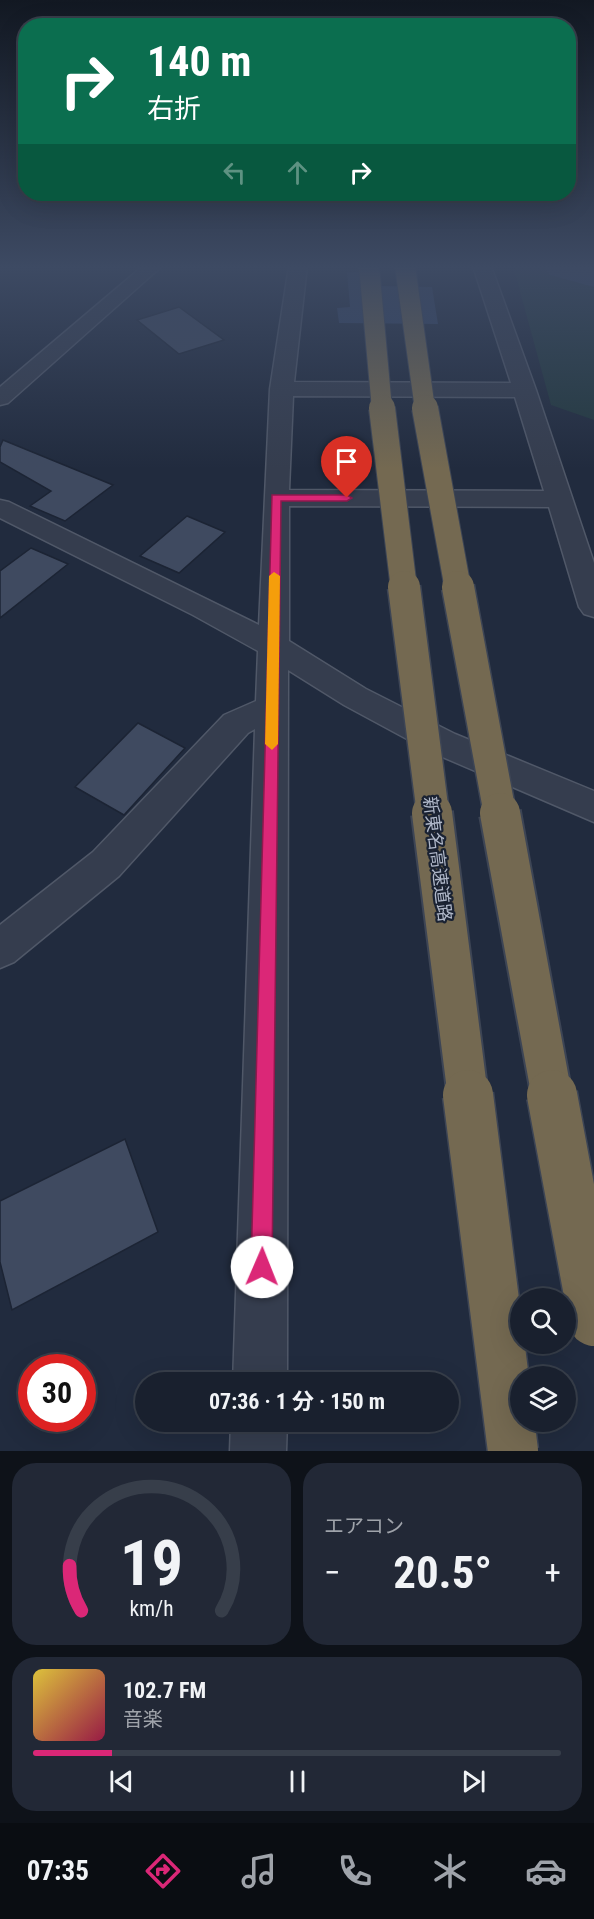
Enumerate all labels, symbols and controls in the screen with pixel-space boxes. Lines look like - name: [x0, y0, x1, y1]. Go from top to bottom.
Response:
- text: 140 m: [147, 37, 252, 86]
- icon: right: [48, 42, 126, 120]
- text: 右折: [147, 93, 201, 125]
- icon: left: [218, 156, 251, 189]
- icon: ahead: [281, 156, 314, 189]
- icon: right: [344, 156, 377, 189]
- pin: [321, 436, 372, 498]
- icon: arrive: [330, 445, 363, 478]
- street label: 新東名高速道路: [420, 795, 456, 923]
- position arrow: [230, 1235, 294, 1299]
- map controls: [510, 1288, 576, 1432]
- button: search: [510, 1288, 576, 1354]
- speed limit sign: 30: [18, 1354, 96, 1432]
- button: layers: [510, 1366, 576, 1432]
- text: 07:36 · 1 分 · 150 m: [209, 1389, 385, 1414]
- text: エアコン: [324, 1514, 404, 1538]
- text: 19: [120, 1527, 183, 1600]
- text: 20.5°: [393, 1546, 492, 1599]
- text: −: [324, 1553, 341, 1592]
- text: +: [545, 1553, 561, 1592]
- text: km/h: [129, 1596, 174, 1621]
- text: 102.7 FM: [123, 1678, 206, 1703]
- text: 音楽: [123, 1707, 163, 1731]
- icon: previous: [105, 1765, 138, 1798]
- icon: pause: [281, 1765, 314, 1798]
- icon: next: [457, 1765, 490, 1798]
- icon: directions: [142, 1850, 184, 1892]
- icon: music: [238, 1850, 280, 1892]
- icon: phone: [334, 1850, 376, 1892]
- icon: climate: [429, 1850, 471, 1892]
- icon: car: [525, 1850, 567, 1892]
- text: 07:35: [27, 1855, 89, 1887]

